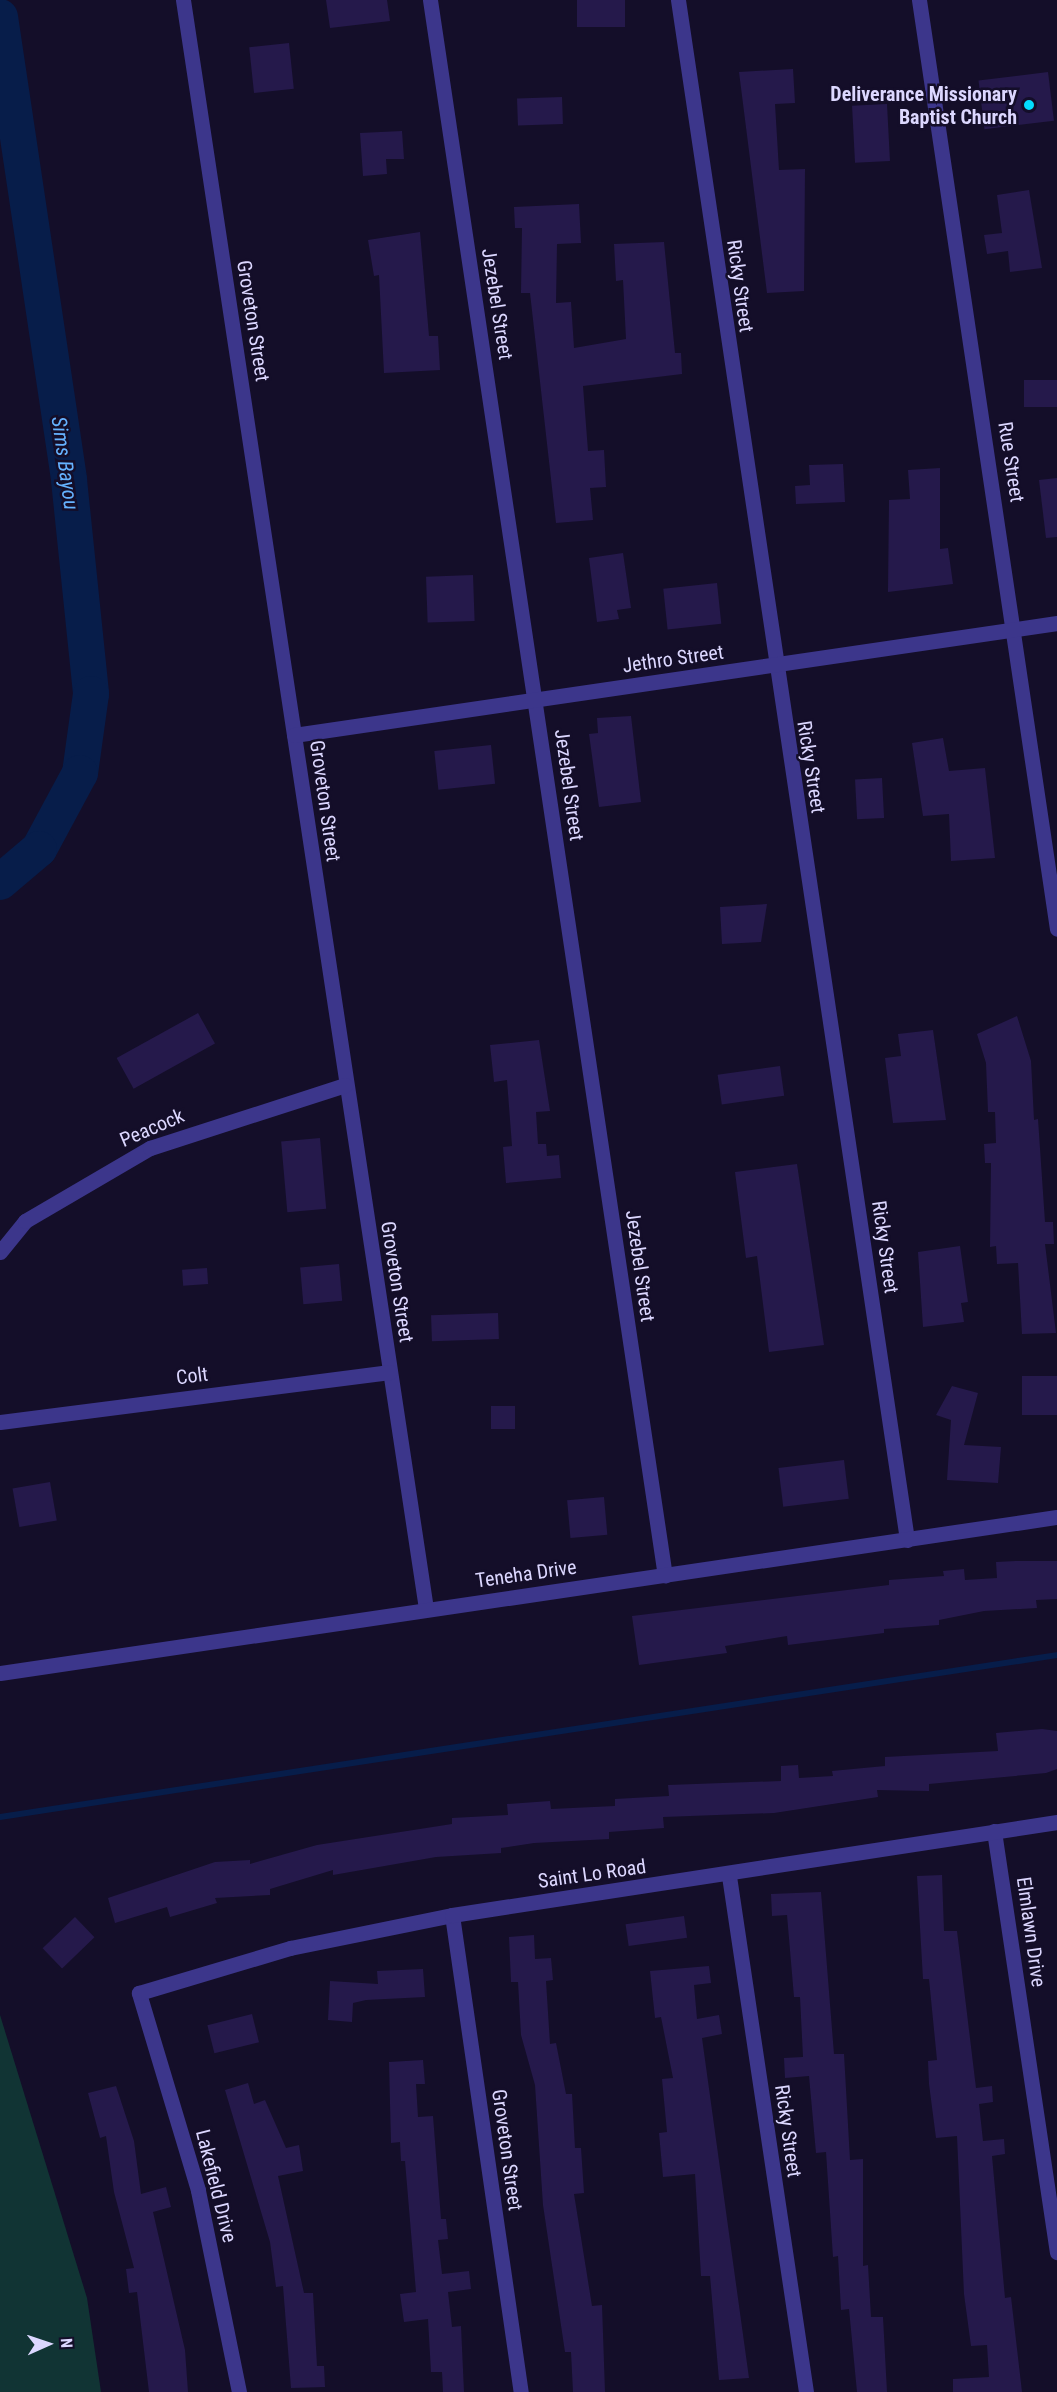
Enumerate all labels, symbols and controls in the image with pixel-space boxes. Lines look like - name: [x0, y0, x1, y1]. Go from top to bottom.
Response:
- place label: Deliverance Missionary Baptist Church: [830, 82, 1017, 129]
- marker: Deliverance Missionary Baptist Church: [1022, 98, 1036, 112]
- street label: Ricky Street: [722, 238, 758, 334]
- street label: Jezebel Street: [476, 247, 518, 361]
- street label: Groveton Street: [232, 259, 274, 383]
- water label: Sims Bayou: [46, 415, 84, 511]
- street label: Rue Street: [993, 420, 1029, 504]
- street label: Jethro Street: [621, 640, 725, 678]
- street label: Ricky Street: [792, 719, 830, 815]
- street label: Jezebel Street: [549, 728, 589, 842]
- street label: Groveton Street: [305, 739, 345, 863]
- street label: Peacock: [116, 1104, 188, 1152]
- street label: Ricky Street: [867, 1199, 903, 1295]
- street label: Jezebel Street: [620, 1209, 660, 1323]
- street label: Groveton Street: [376, 1220, 418, 1344]
- street label: Colt: [175, 1362, 209, 1390]
- street label: Teneha Drive: [474, 1555, 578, 1593]
- street label: Saint Lo Road: [536, 1855, 648, 1893]
- street label: Elmlawn Drive: [1011, 1875, 1051, 1989]
- street label: Ricky Street: [770, 2083, 806, 2179]
- street label: Groveton Street: [487, 2088, 527, 2212]
- street label: Lakefield Drive: [190, 2127, 242, 2245]
- north arrow: [18, 2314, 78, 2374]
- text: N: [57, 2338, 76, 2348]

